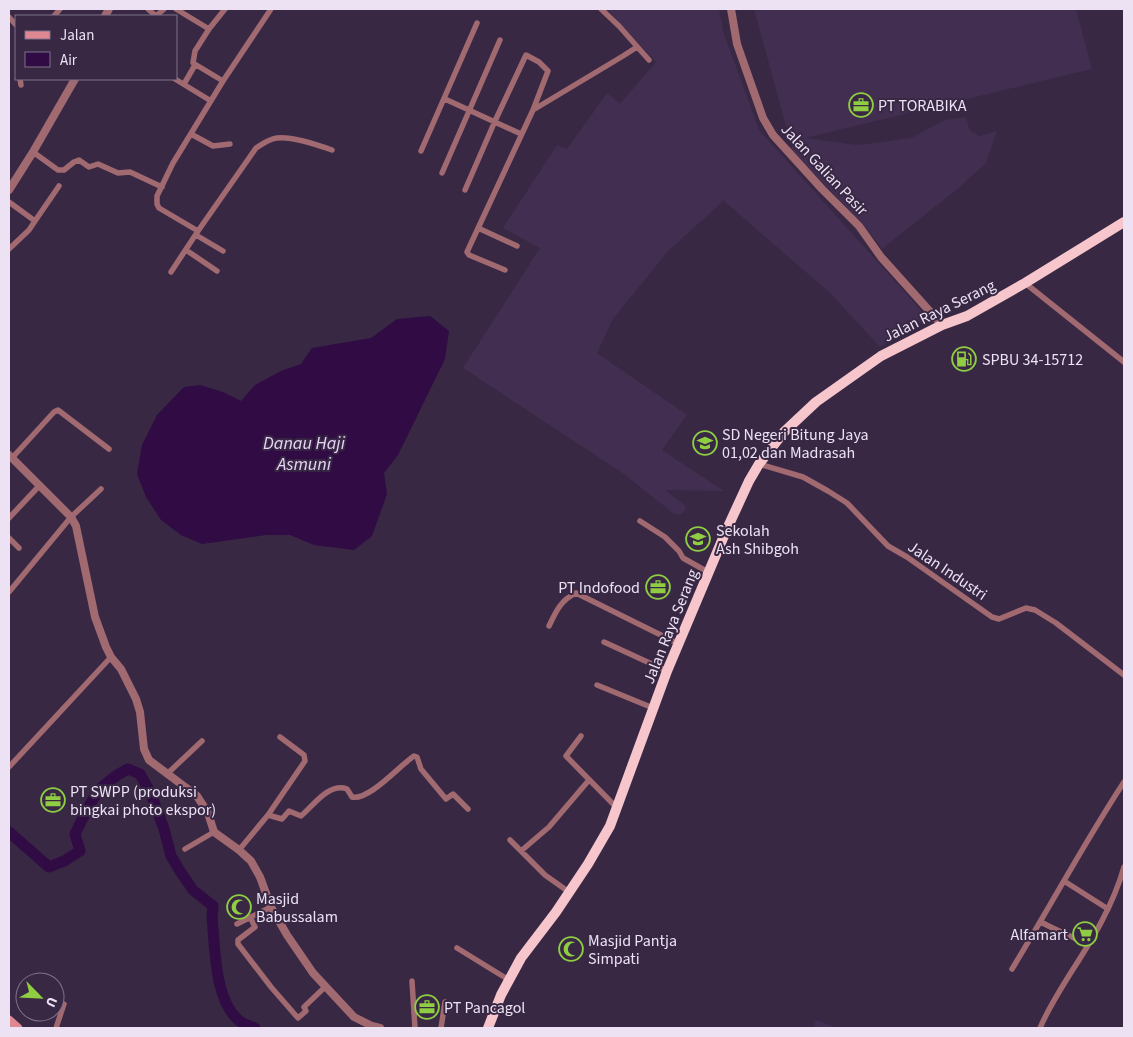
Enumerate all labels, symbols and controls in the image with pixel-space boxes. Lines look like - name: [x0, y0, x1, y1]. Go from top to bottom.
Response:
- legend: [15, 15, 178, 80]
- text: Jalan: [60, 25, 94, 46]
- text: Air: [60, 50, 78, 71]
- office icon: PT TORABIKA: [848, 92, 874, 118]
- place label: PT TORABIKA: [878, 95, 967, 117]
- street label: Jalan Galian Pasir: [776, 119, 873, 221]
- street label: Jalan Raya Serang: [880, 274, 999, 348]
- fuel station icon: SPBU 34-15712: [951, 346, 977, 372]
- place label: SPBU 34-15712: [982, 349, 1083, 371]
- place label: SD Negeri Bitung Jaya 01,02 dan Madrasah: [722, 424, 869, 464]
- school or university icon: SD Negeri Bitung Jaya 01,02 dan Madrasah: [692, 430, 718, 456]
- water label: Danau Haji Asmuni: [263, 431, 346, 477]
- place label: Sekolah Ash Shibgoh: [716, 520, 799, 560]
- school or university icon: Sekolah Ash Shibgoh: [685, 526, 711, 552]
- street label: Jalan Industri: [903, 536, 992, 606]
- street label: Jalan Raya Serang: [638, 566, 704, 687]
- office icon: PT Indofood: [645, 574, 671, 600]
- place label: PT Indofood: [558, 577, 640, 599]
- place label: PT SWPP (produksi bingkai photo ekspor): [70, 781, 216, 821]
- office icon: PT SWPP (produksi bingkai photo ekspor): [40, 787, 66, 813]
- place label: Masjid Babussalam: [256, 888, 338, 928]
- mosque icon: Masjid Babussalam: [226, 894, 252, 920]
- supermarket icon: Alfamart: [1072, 921, 1098, 947]
- place label: Alfamart: [1011, 924, 1069, 946]
- place label: Masjid Pantja Simpati: [588, 930, 677, 970]
- mosque icon: Masjid Pantja Simpati: [558, 936, 584, 962]
- north arrow: [15, 972, 65, 1022]
- text: U: [40, 994, 62, 1010]
- office icon: PT Pancagol: [414, 994, 440, 1020]
- place label: PT Pancagol: [444, 997, 525, 1019]

